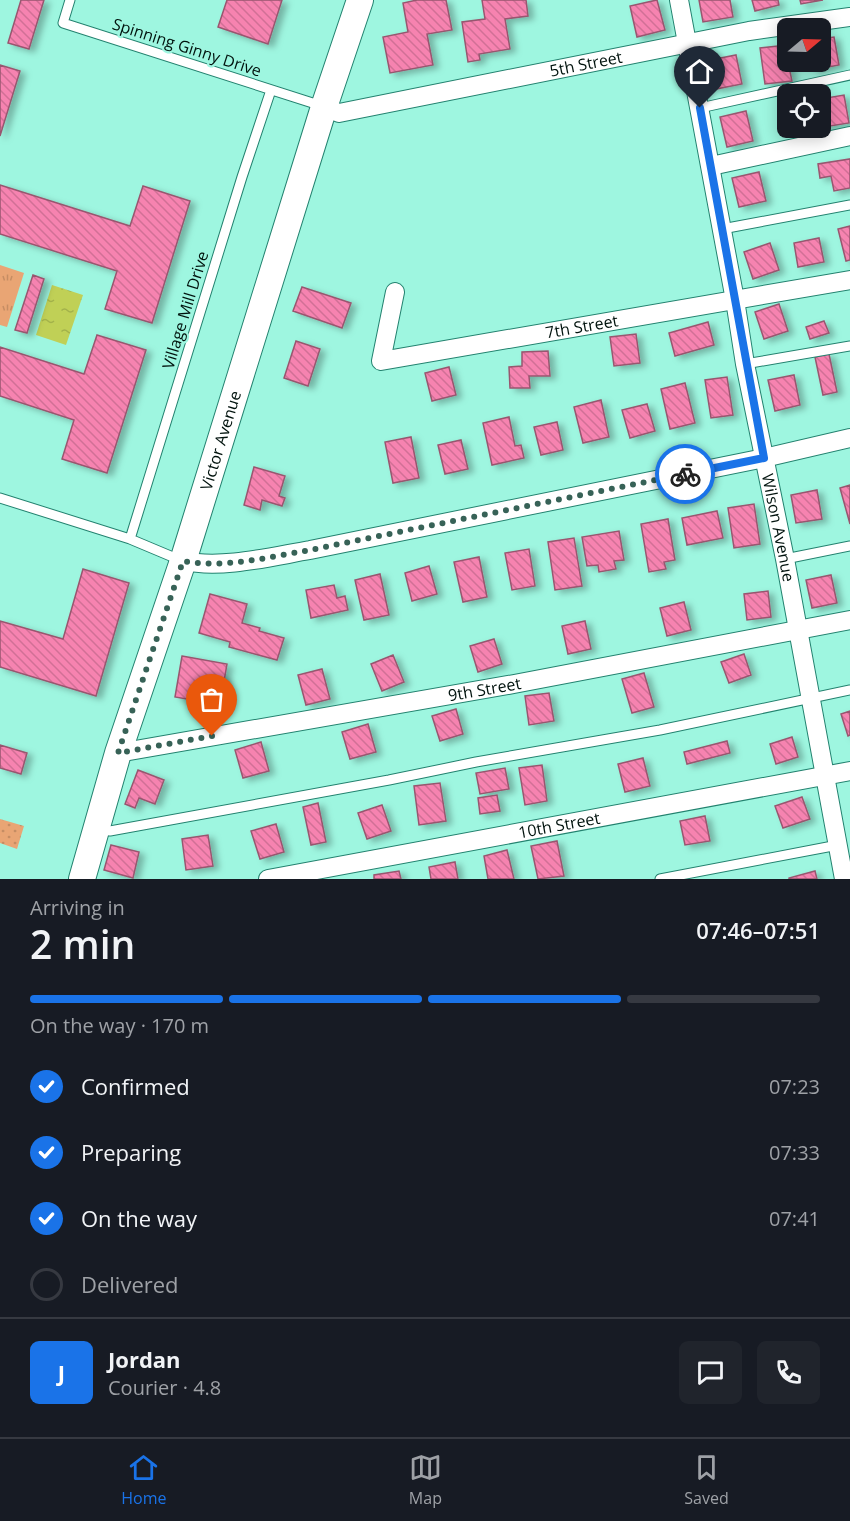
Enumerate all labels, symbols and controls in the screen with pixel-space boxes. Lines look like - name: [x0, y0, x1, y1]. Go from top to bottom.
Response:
- street label: Spinning Ginny Drive: [110, 13, 264, 81]
- north arrow: [777, 18, 831, 72]
- map controls: [777, 18, 831, 138]
- street label: 5th Street: [548, 46, 624, 82]
- pin: [674, 46, 725, 108]
- icon: home: [683, 55, 716, 88]
- button: locate: [777, 84, 831, 138]
- street label: Village Mill Drive: [157, 248, 213, 372]
- street label: 7th Street: [544, 309, 620, 343]
- street label: Victor Avenue: [195, 388, 246, 493]
- courier: [655, 444, 715, 504]
- icon: bike: [669, 458, 702, 491]
- street label: Wilson Avenue: [757, 472, 800, 584]
- street label: 9th Street: [446, 672, 523, 706]
- pin: [186, 674, 237, 736]
- icon: bag: [195, 683, 228, 716]
- street label: 10th Street: [516, 807, 602, 843]
- text: Arriving in: [30, 894, 125, 921]
- text: 07:46–07:51: [696, 915, 820, 945]
- text: 2 min: [30, 917, 135, 970]
- text: On the way · 170 m: [30, 1012, 209, 1039]
- icon: check: [30, 1070, 63, 1103]
- text: Confirmed: [81, 1071, 190, 1101]
- text: 07:23: [769, 1073, 820, 1100]
- icon: check: [30, 1136, 63, 1169]
- text: Preparing: [81, 1137, 181, 1167]
- text: 07:33: [769, 1139, 820, 1166]
- icon: check: [30, 1202, 63, 1235]
- text: On the way: [81, 1203, 197, 1233]
- text: 07:41: [769, 1205, 820, 1232]
- text: Delivered: [81, 1269, 179, 1299]
- button: chat: [679, 1341, 742, 1404]
- button: phone: [757, 1341, 820, 1404]
- text: Jordan: [108, 1344, 181, 1374]
- text: J: [58, 1357, 65, 1387]
- text: Courier · 4.8: [108, 1374, 221, 1401]
- tab: Home: [121, 1451, 166, 1509]
- tab: Map: [409, 1451, 442, 1509]
- tab: Saved: [684, 1451, 729, 1509]

